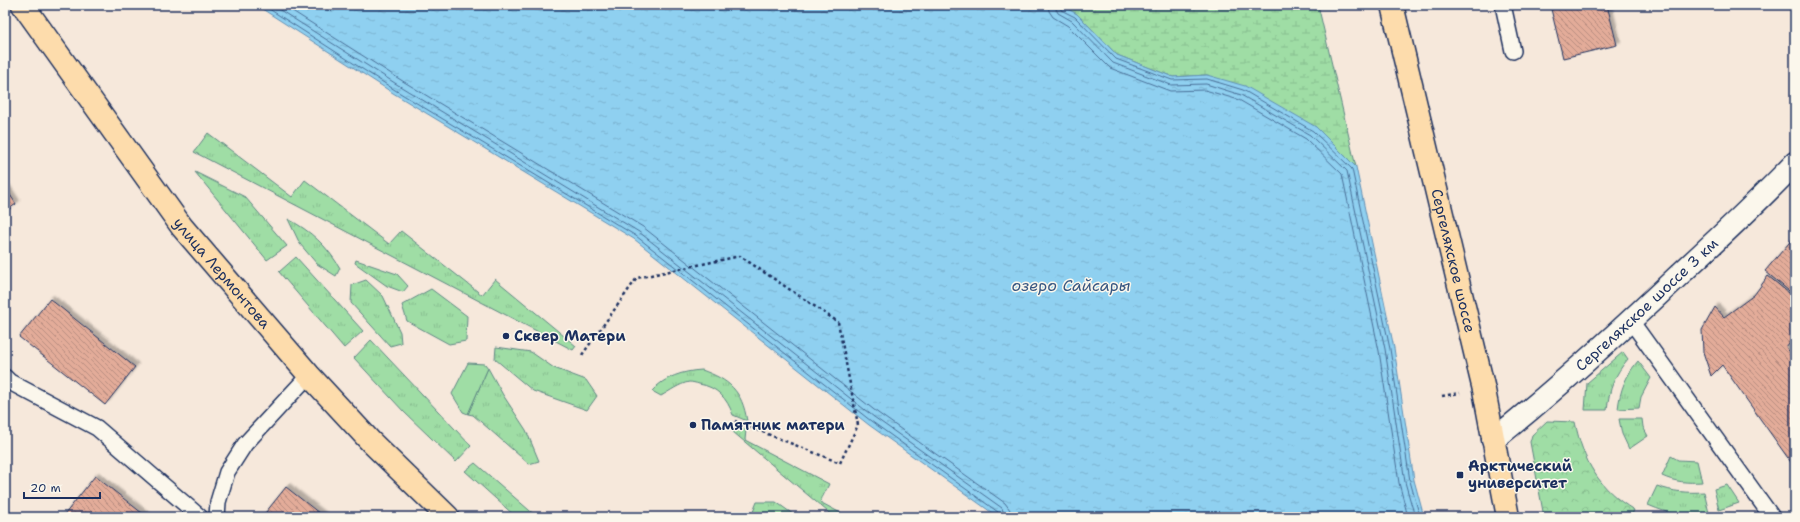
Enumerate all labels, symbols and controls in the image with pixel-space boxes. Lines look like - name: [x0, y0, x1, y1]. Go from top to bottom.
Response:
- street label: Сергеляхское шоссе: [1426, 187, 1480, 335]
- street label: улица Лермонтова: [169, 214, 275, 333]
- street label: Сергеляхское шоссе 3 км: [1571, 233, 1723, 376]
- water label: озеро Сайсары: [1012, 275, 1131, 296]
- place label: Сквер Матери: [514, 326, 626, 346]
- marker: Сквер Матери: [501, 331, 511, 341]
- place label: Памятник матери: [701, 415, 845, 435]
- marker: Памятник матери: [688, 420, 698, 430]
- place label: Арктический университет: [1468, 456, 1573, 493]
- marker: Арктический университет: [1455, 470, 1465, 480]
- scale bar: [24, 474, 100, 500]
- text: 20 m: [30, 480, 61, 496]

